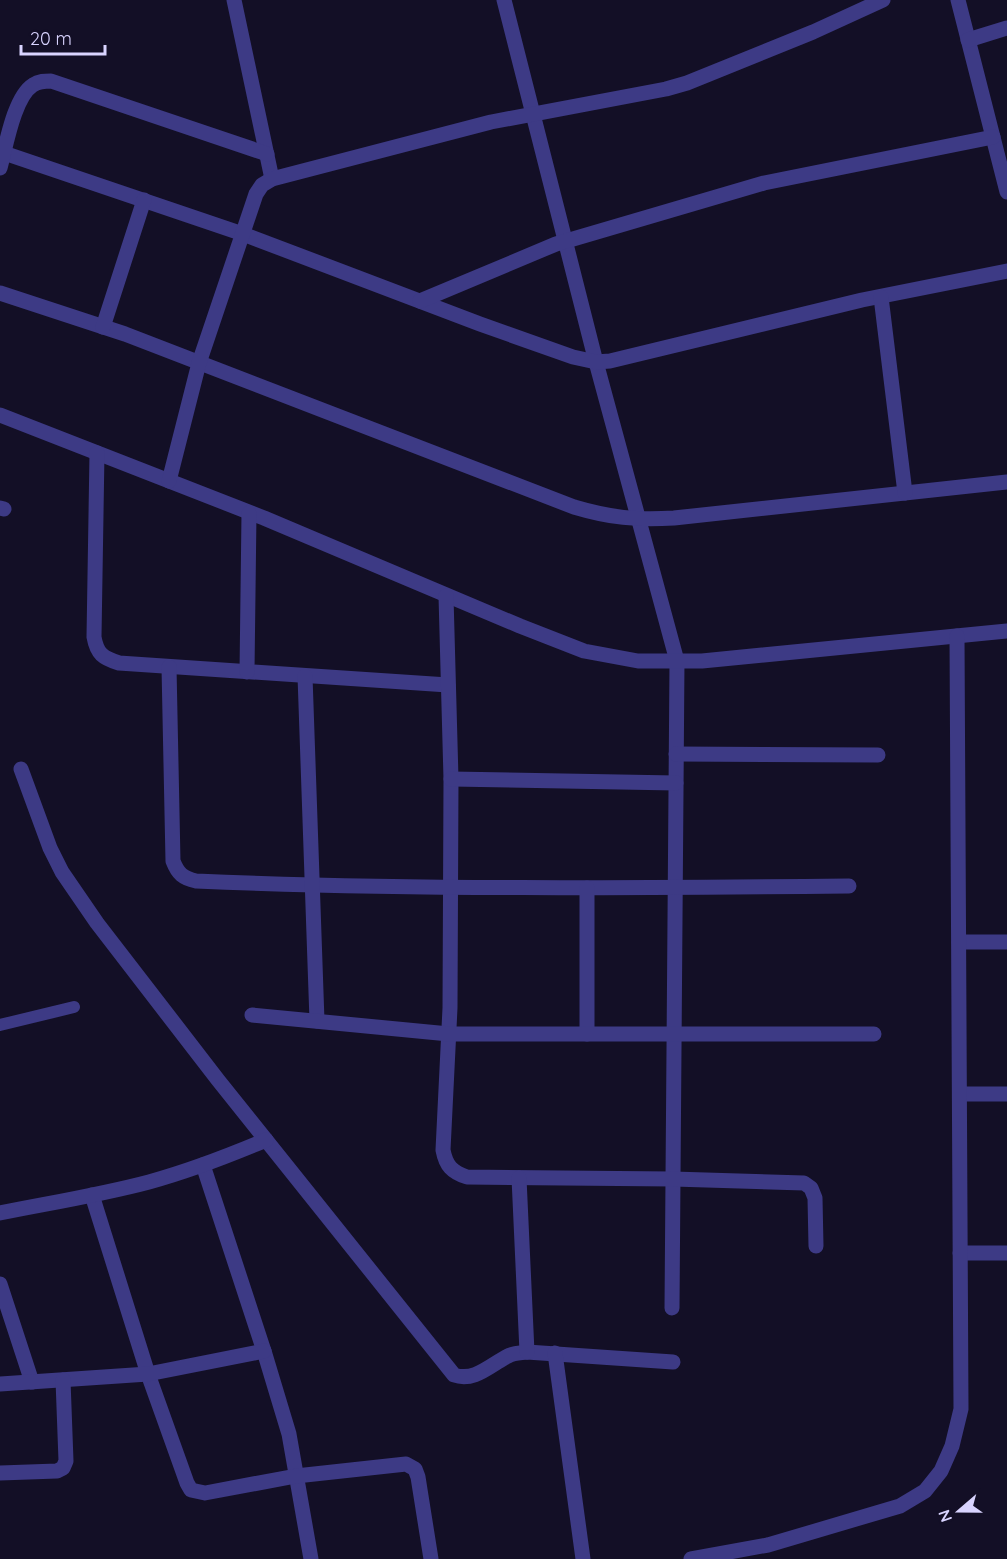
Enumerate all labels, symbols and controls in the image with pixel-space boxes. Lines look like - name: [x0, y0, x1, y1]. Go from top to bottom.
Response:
- scale bar: [21, 18, 105, 56]
- text: 20 m: [30, 27, 72, 50]
- north arrow: [929, 1481, 989, 1541]
- text: N: [933, 1507, 956, 1525]

